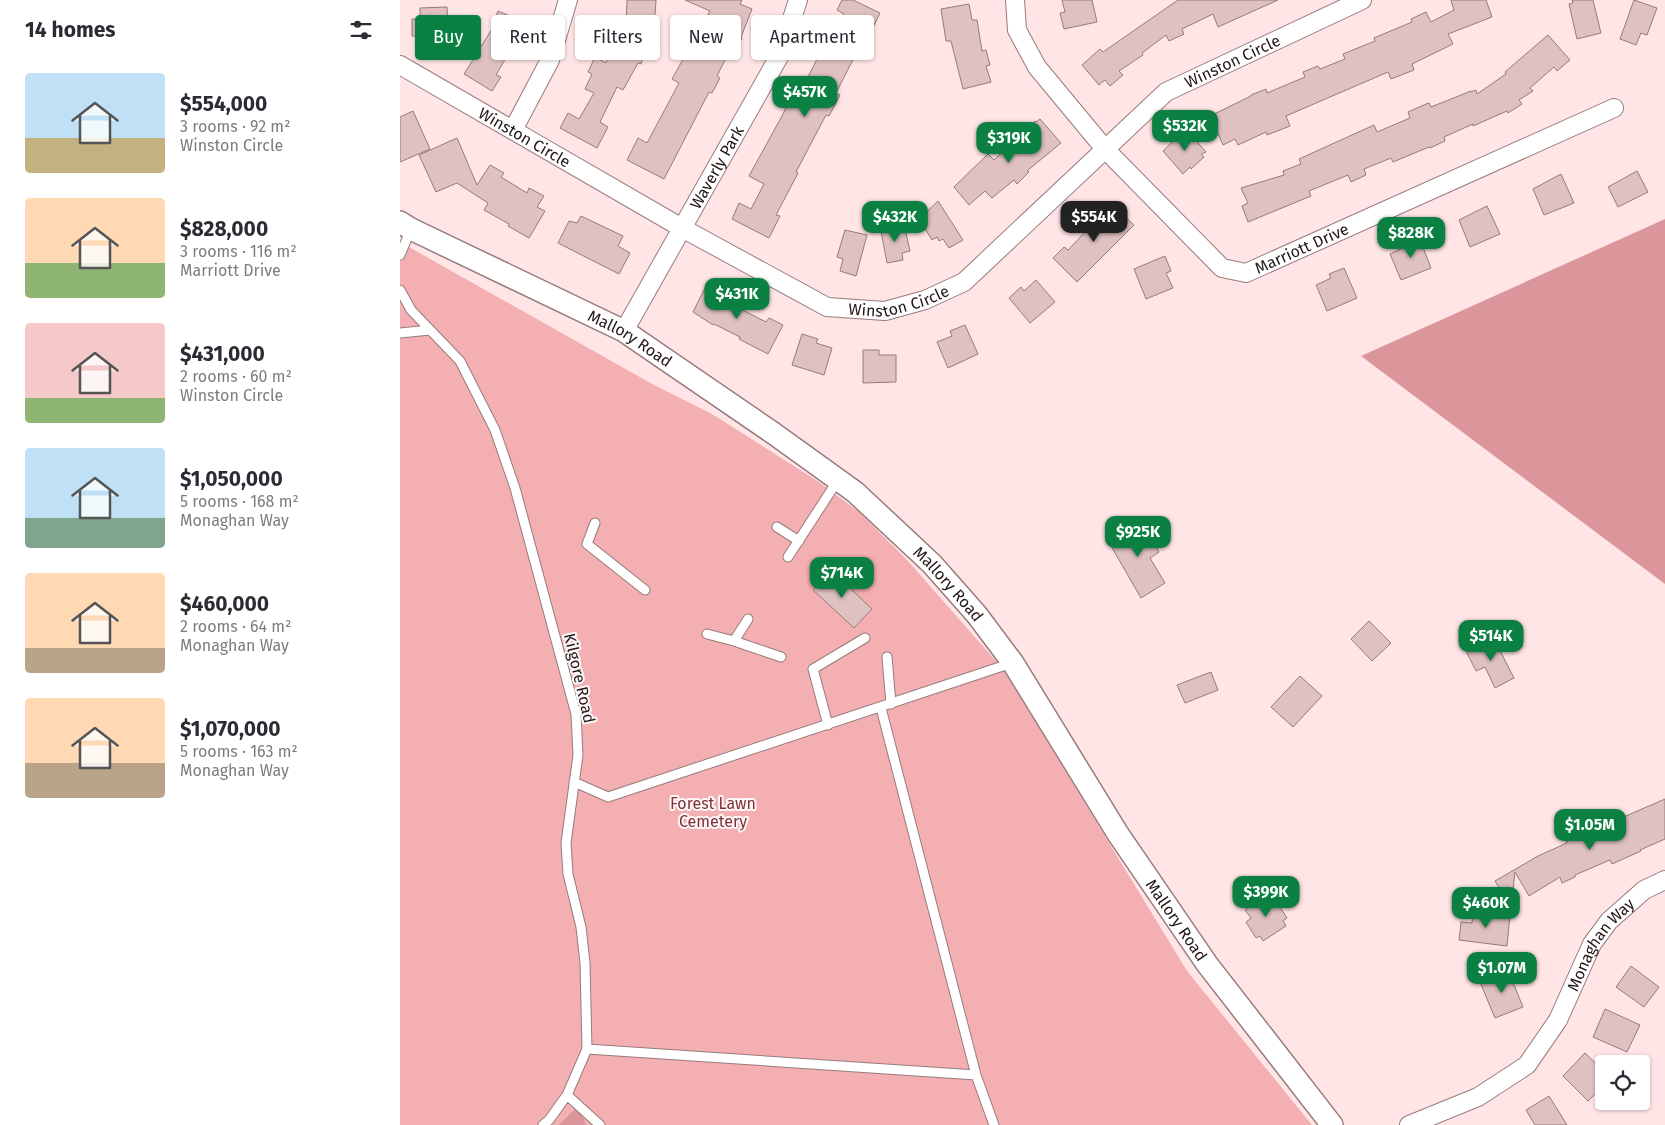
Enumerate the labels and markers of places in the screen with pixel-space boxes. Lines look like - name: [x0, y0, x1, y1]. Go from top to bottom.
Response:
- pin: $457K: [770, 76, 840, 118]
- pin: $532K: [1150, 110, 1220, 152]
- pin: $319K: [974, 121, 1044, 164]
- pin: $432K: [860, 200, 930, 243]
- pin: $554K: [1059, 200, 1129, 243]
- pin: $828K: [1376, 216, 1446, 259]
- pin: $431K: [702, 278, 772, 320]
- pin: $925K: [1103, 516, 1173, 558]
- pin: $714K: [807, 556, 877, 599]
- pin: $514K: [1456, 620, 1526, 662]
- pin: $1.05M: [1549, 808, 1631, 851]
- pin: $399K: [1231, 876, 1301, 918]
- pin: $460K: [1451, 886, 1521, 929]
- pin: $1.07M: [1461, 952, 1543, 994]

